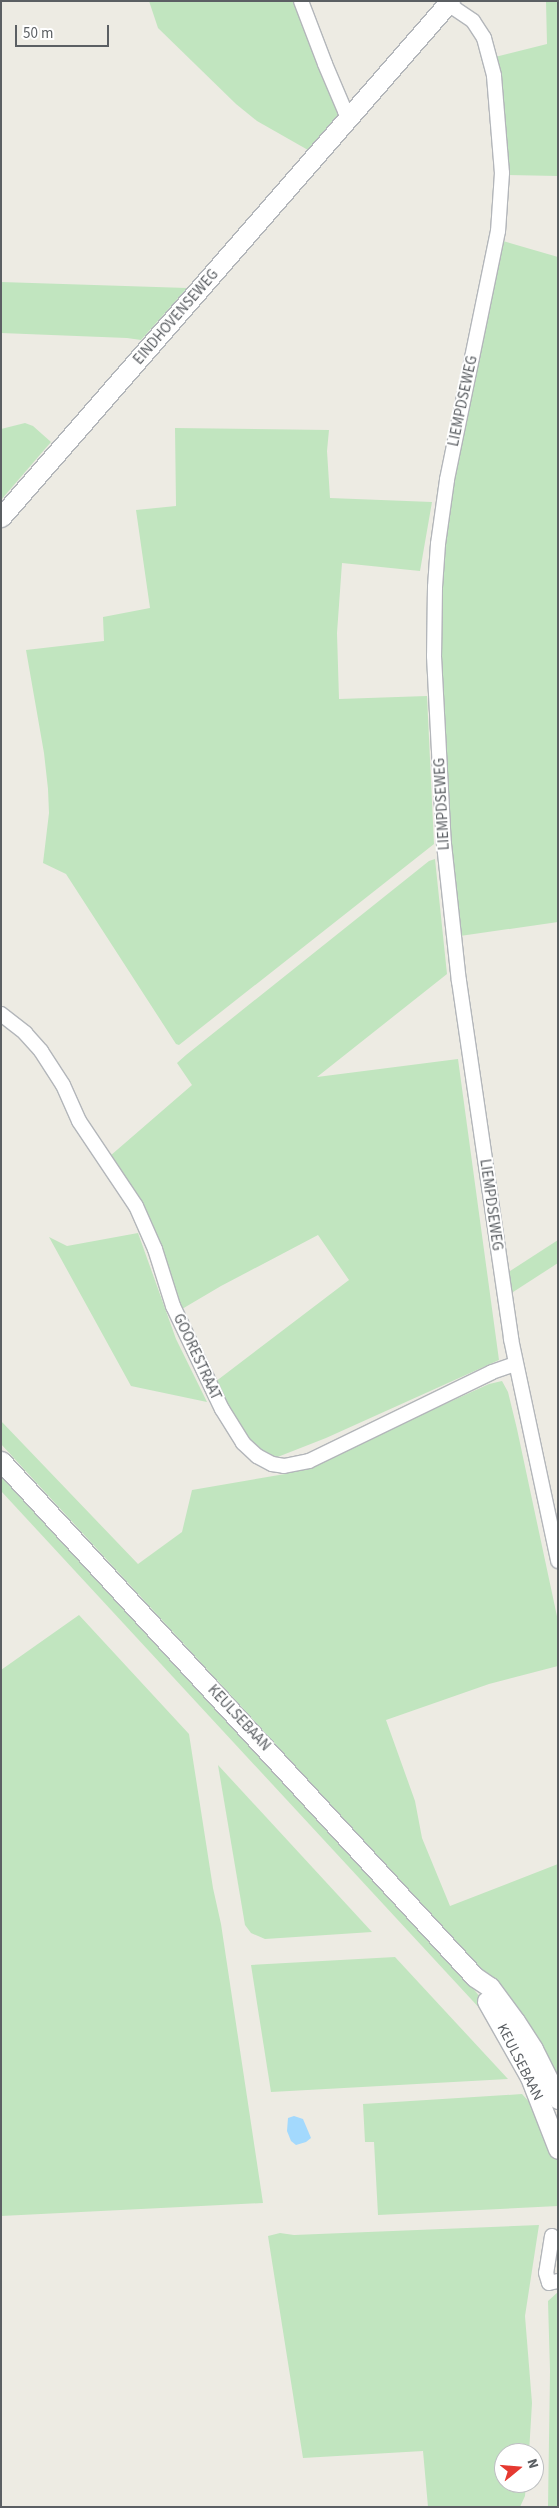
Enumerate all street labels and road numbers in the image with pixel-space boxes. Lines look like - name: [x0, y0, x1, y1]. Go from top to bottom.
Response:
- street label: EINDHOVENSEWEG: [130, 266, 222, 368]
- street label: LIEMPDSEWEG: [445, 354, 481, 448]
- street label: LIEMPDSEWEG: [431, 757, 453, 851]
- street label: LIEMPDSEWEG: [476, 1158, 506, 1252]
- street label: GOORESTRAAT: [169, 1311, 225, 1403]
- street label: KEULSEBAAN: [204, 1681, 274, 1755]
- street label: KEULSEBAAN: [493, 2021, 547, 2103]

